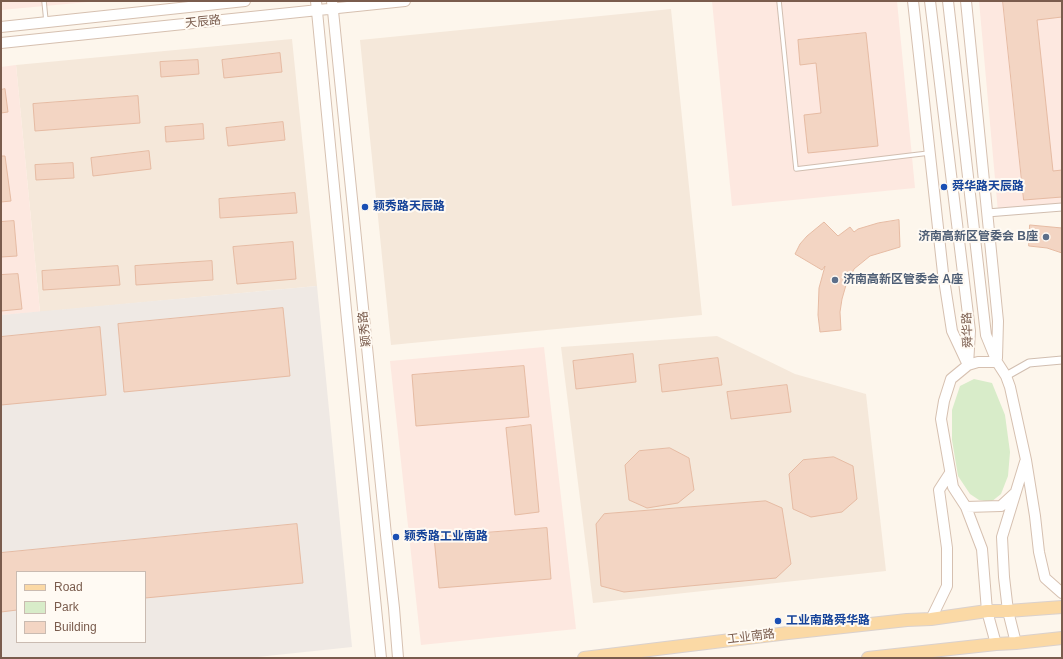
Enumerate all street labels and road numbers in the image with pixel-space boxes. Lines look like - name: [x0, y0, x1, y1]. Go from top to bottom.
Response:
- street label: 天辰路: [184, 13, 222, 31]
- street label: 颖秀路: [356, 310, 374, 348]
- street label: 舜华路: [960, 312, 976, 348]
- street label: 工业南路: [726, 627, 776, 647]

